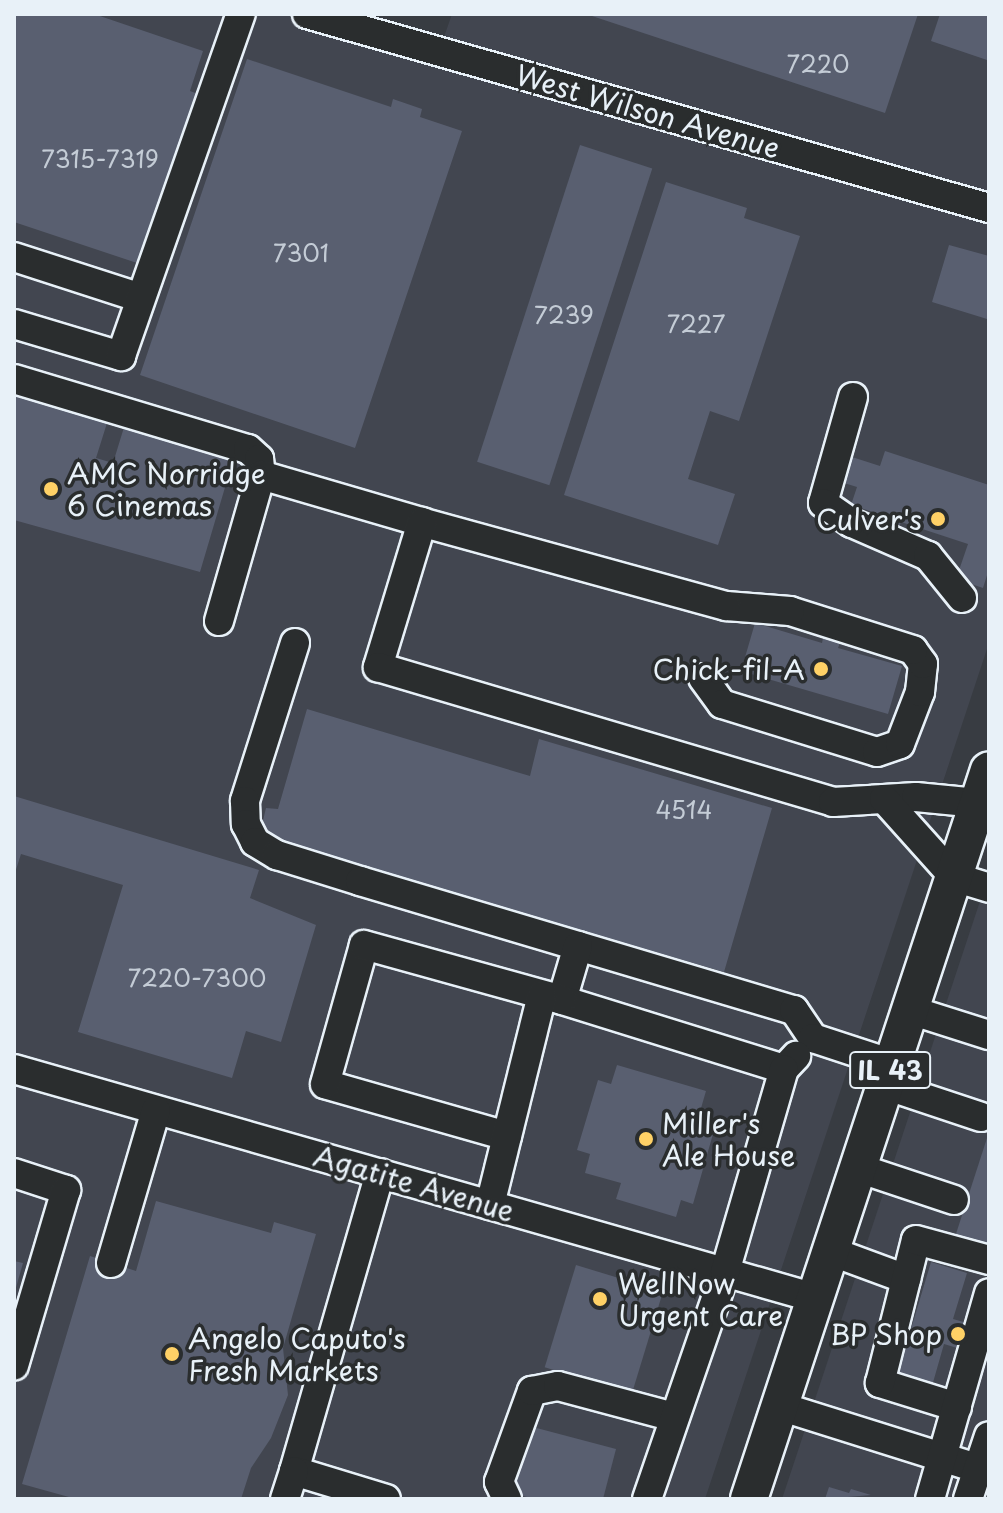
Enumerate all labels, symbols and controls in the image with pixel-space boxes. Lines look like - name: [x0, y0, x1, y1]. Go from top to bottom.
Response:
- house number: 7220: [786, 50, 850, 78]
- street label: West Wilson Avenue: [514, 58, 782, 164]
- house number: 7315-7319: [41, 145, 159, 173]
- house number: 7301: [273, 239, 329, 267]
- house number: 7239: [534, 301, 594, 329]
- house number: 7227: [667, 310, 725, 338]
- place label: AMC Norridge 6 Cinemas: [67, 456, 265, 522]
- marker: AMC Norridge 6 Cinemas: [42, 480, 60, 498]
- place label: Culver's: [816, 502, 922, 536]
- marker: Culver's: [929, 510, 947, 528]
- place label: Chick-fil-A: [652, 652, 805, 686]
- marker: Chick-fil-A: [812, 660, 830, 678]
- house number: 4514: [656, 796, 712, 824]
- house number: 7220-7300: [128, 964, 266, 992]
- road number: IL 43: [848, 1048, 932, 1092]
- place label: Miller's Ale House: [662, 1106, 798, 1172]
- marker: Miller's Ale House: [637, 1130, 655, 1148]
- street label: Agatite Avenue: [310, 1138, 518, 1228]
- place label: WellNow Urgent Care: [618, 1266, 784, 1332]
- marker: WellNow Urgent Care: [589, 1288, 611, 1310]
- place label: BP Shop: [830, 1317, 942, 1351]
- place label: Angelo Caputo's Fresh Markets: [188, 1321, 406, 1387]
- marker: BP Shop: [949, 1325, 967, 1343]
- marker: Angelo Caputo's Fresh Markets: [163, 1345, 181, 1363]

